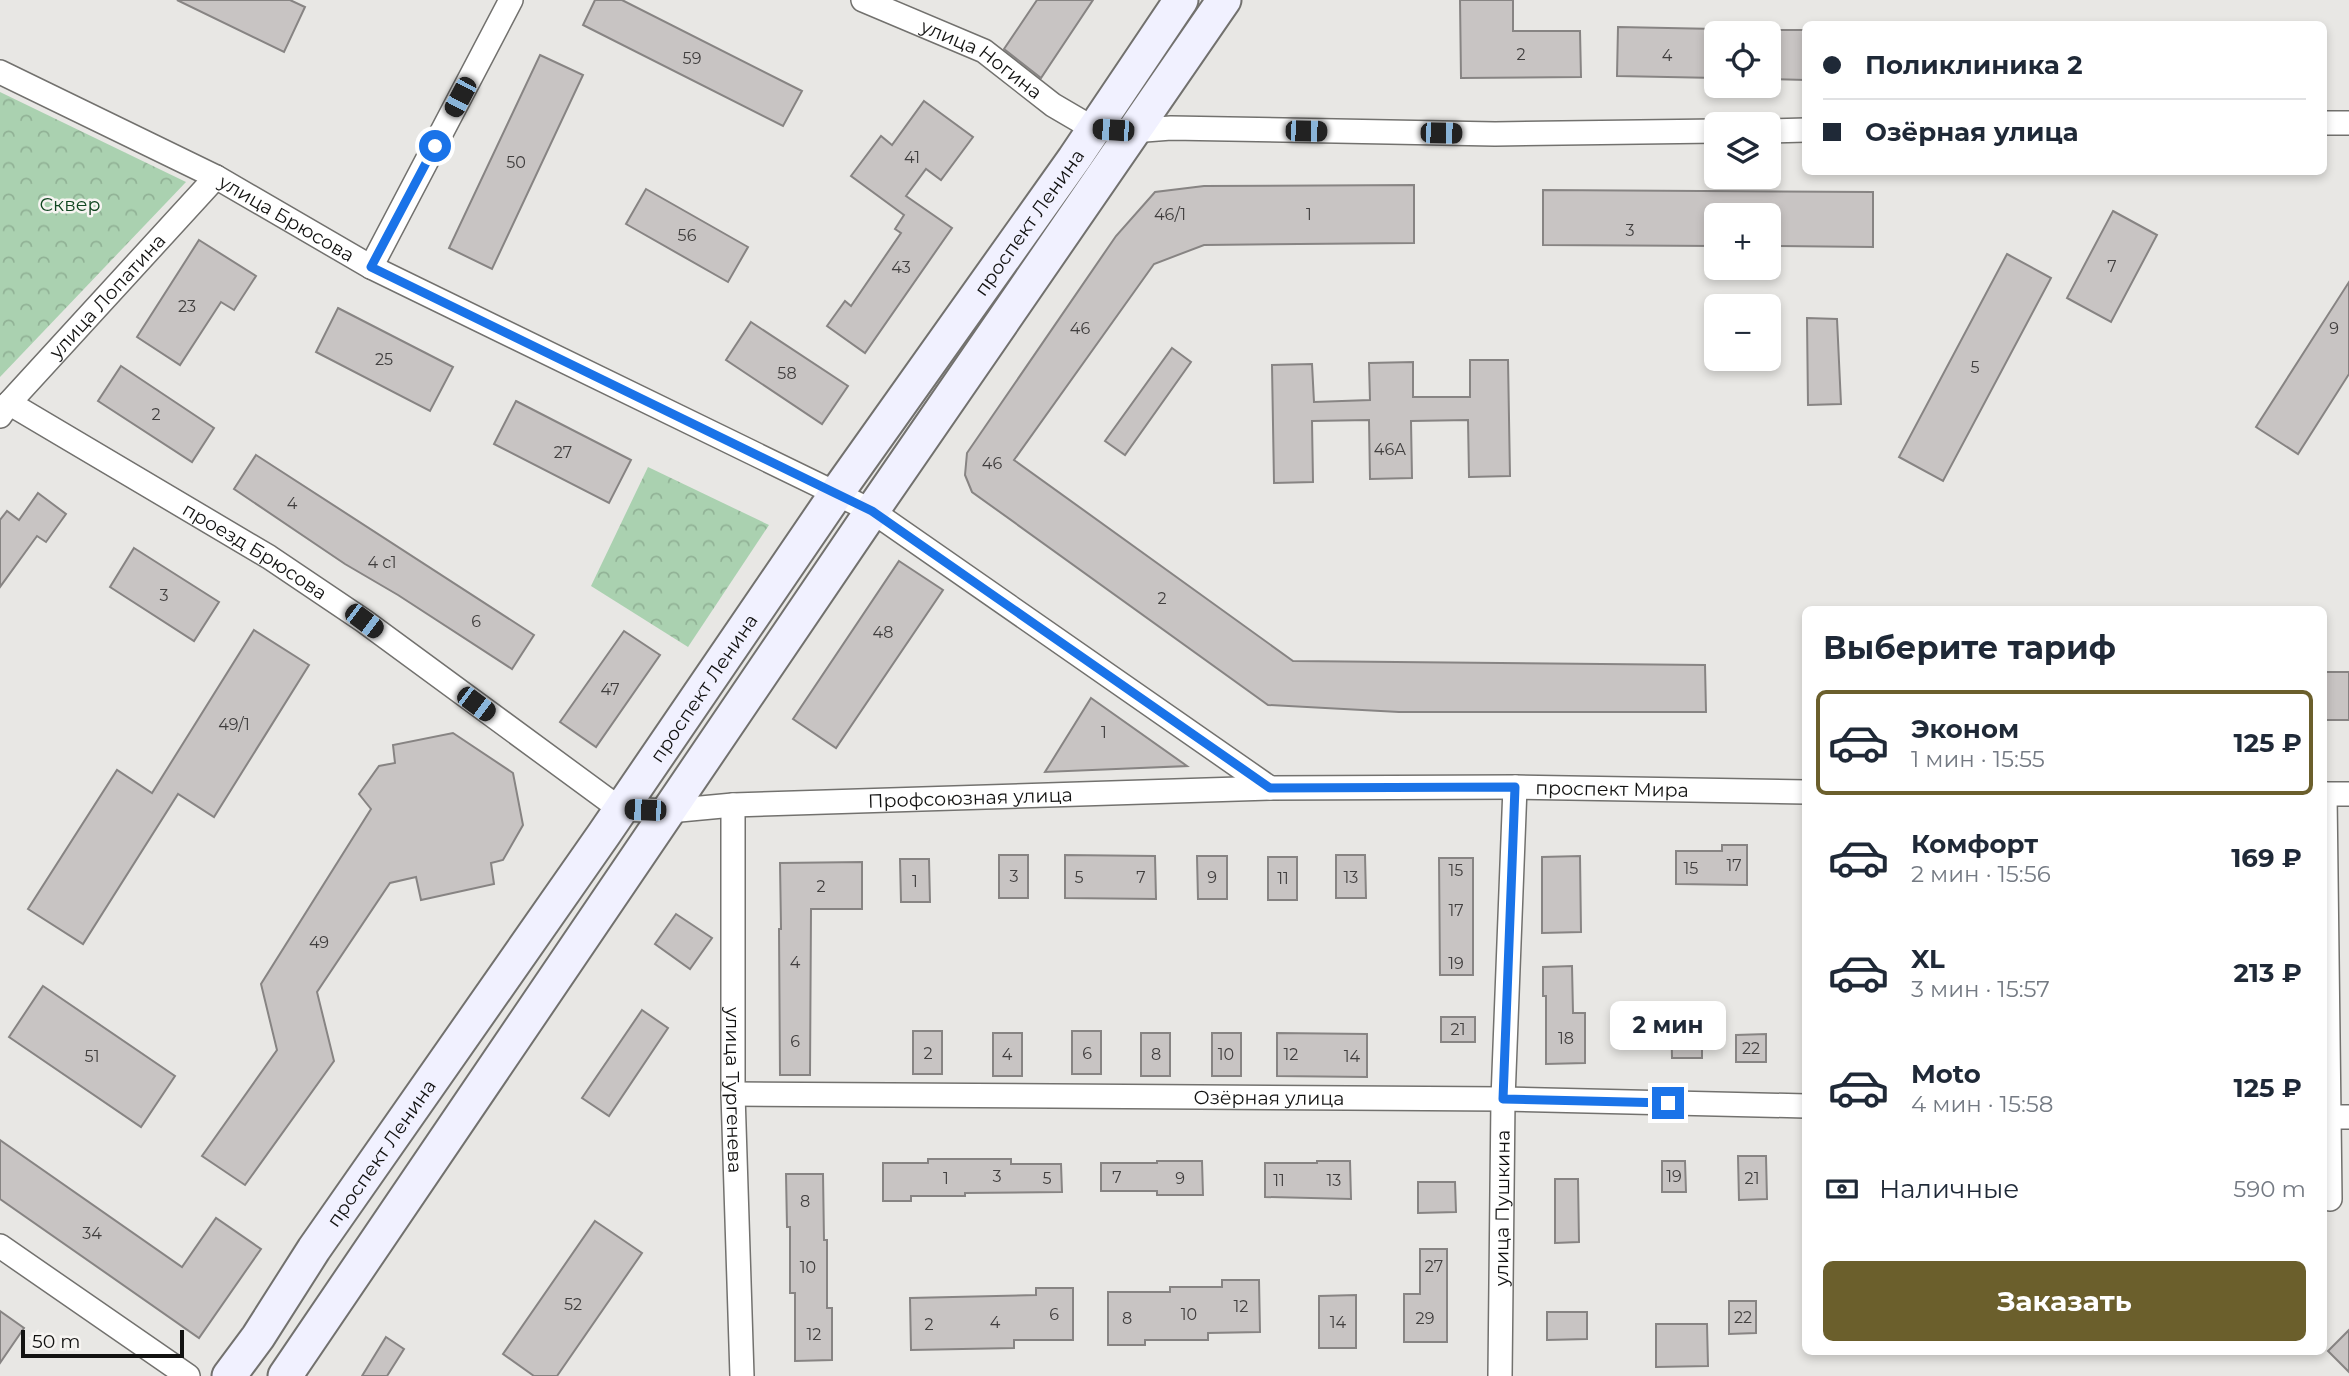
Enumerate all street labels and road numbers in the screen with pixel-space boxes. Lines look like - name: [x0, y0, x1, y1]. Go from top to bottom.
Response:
- street label: улица Ногина: [917, 14, 1047, 104]
- street label: проспект Ленина: [969, 145, 1089, 300]
- street label: улица Брюсова: [214, 169, 359, 266]
- street label: улица Лопатина: [43, 229, 170, 364]
- street label: проезд Брюсова: [179, 497, 332, 604]
- street label: проспект Ленина: [645, 609, 762, 767]
- street label: проспект Мира: [1535, 776, 1689, 801]
- street label: Профсоюзная улица: [868, 783, 1073, 812]
- street label: улица Тургенева: [721, 1006, 747, 1173]
- street label: проспект Ленина: [322, 1075, 440, 1231]
- street label: Озёрная улица: [1193, 1085, 1344, 1109]
- street label: улица Пушкина: [1489, 1130, 1514, 1287]

